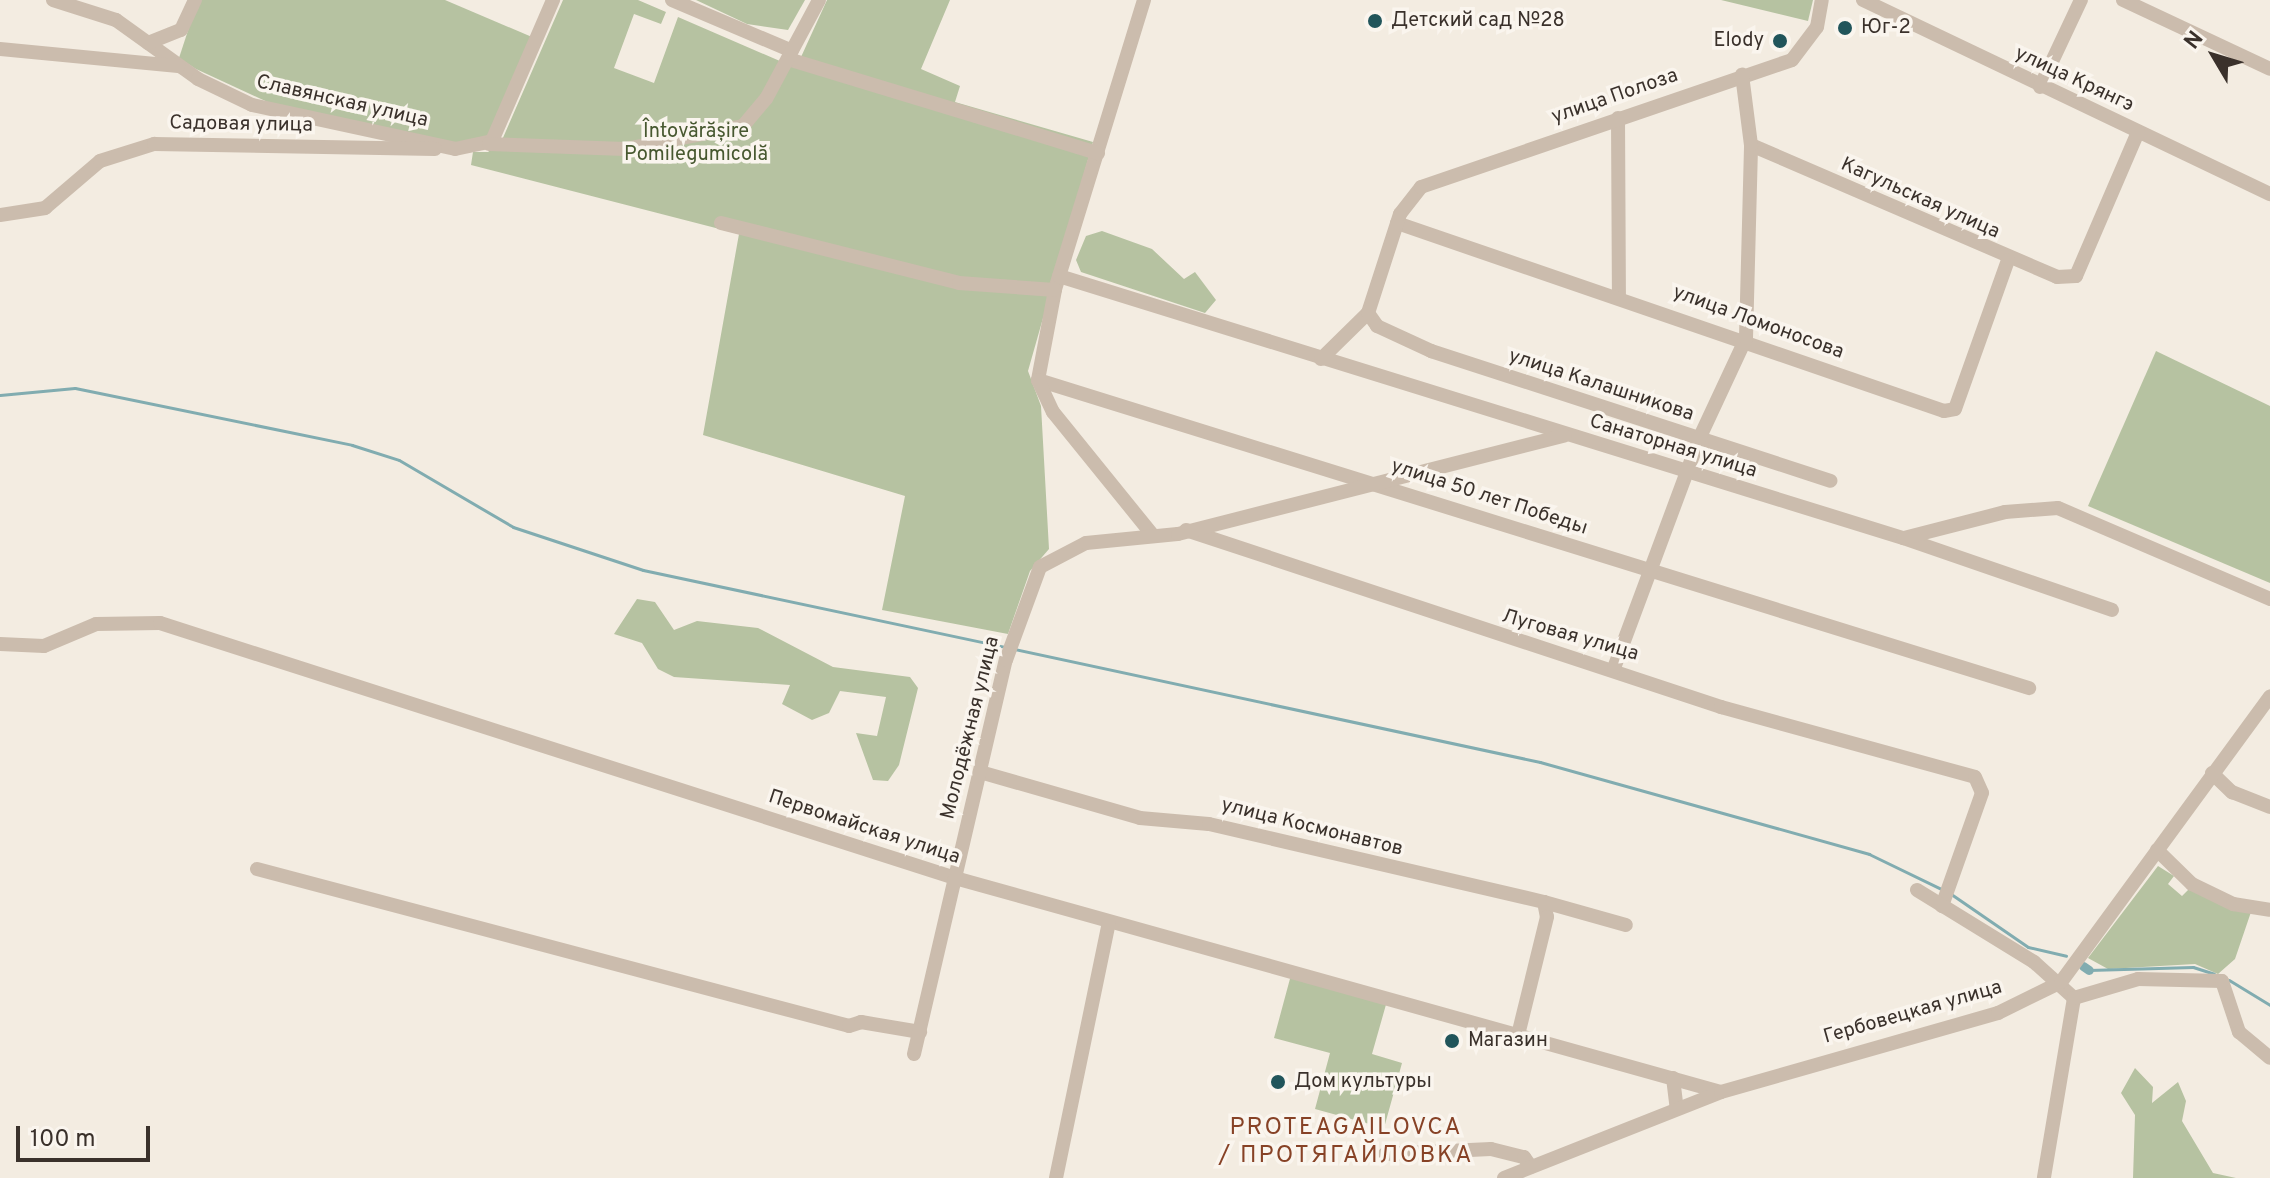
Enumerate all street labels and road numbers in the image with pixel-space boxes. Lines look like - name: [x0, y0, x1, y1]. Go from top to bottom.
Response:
- street label: улица Крянгэ: [2011, 42, 2137, 118]
- street label: улица Полоза: [1549, 64, 1681, 130]
- street label: Славянская улица: [254, 71, 430, 133]
- street label: Садовая улица: [169, 112, 313, 138]
- street label: Кагульская улица: [1837, 153, 2003, 245]
- street label: улица Ломоносова: [1669, 281, 1847, 365]
- street label: улица Калашникова: [1505, 345, 1697, 427]
- street label: Санаторная улица: [1586, 410, 1760, 484]
- street label: улица 50 лет Победы: [1388, 455, 1590, 541]
- street label: Луговая улица: [1499, 605, 1641, 667]
- street label: Молодёжная улица: [937, 634, 1005, 822]
- street label: Первомайская улица: [765, 786, 963, 870]
- street label: улица Космонавтов: [1219, 794, 1405, 862]
- street label: Гербовецкая улица: [1821, 976, 2005, 1050]

